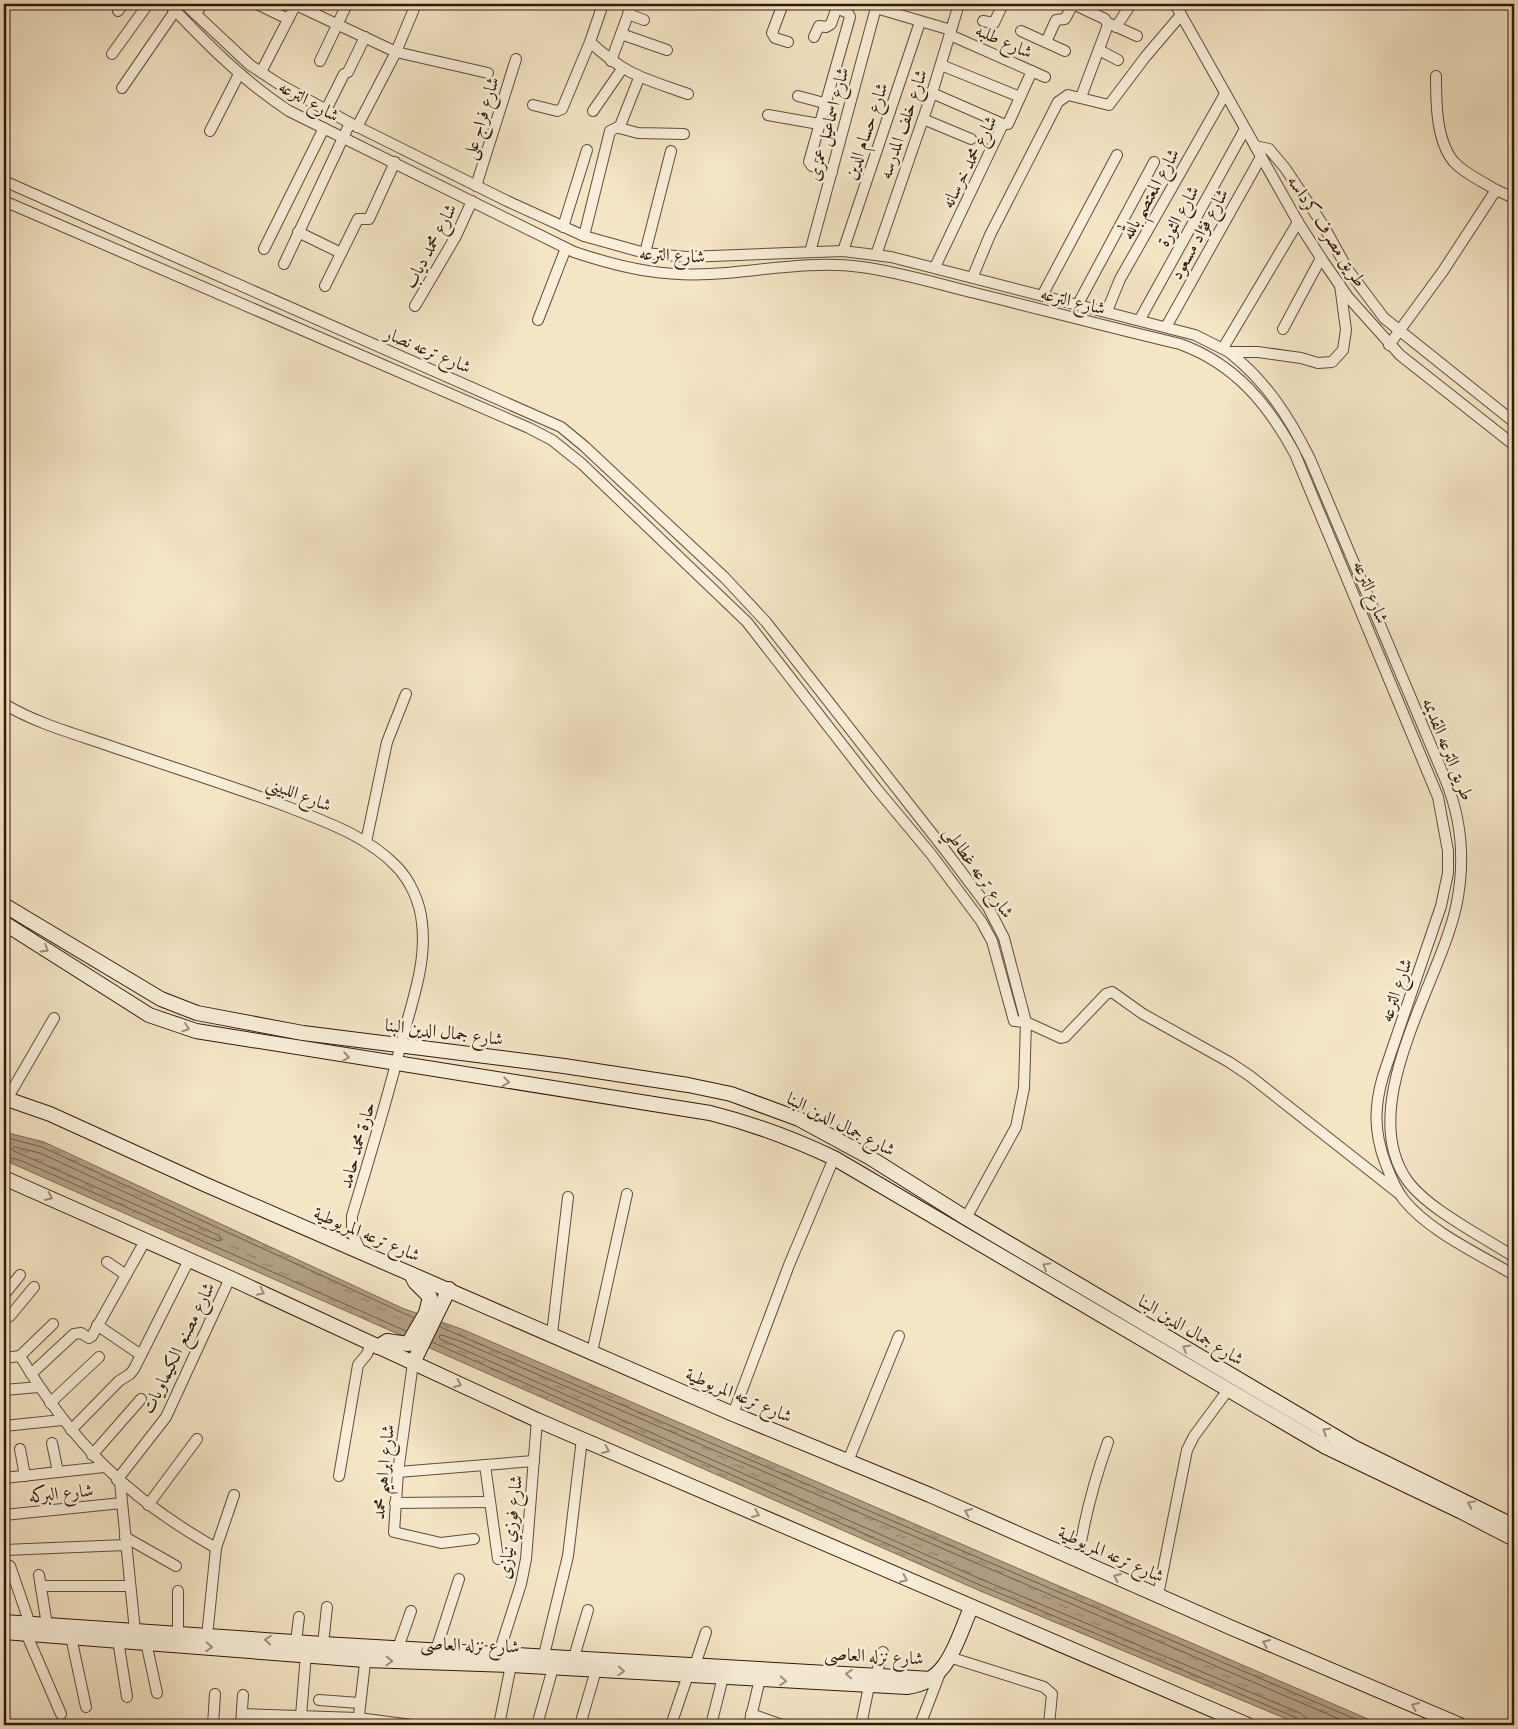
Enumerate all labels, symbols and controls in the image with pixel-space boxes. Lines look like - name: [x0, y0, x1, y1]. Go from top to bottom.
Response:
- street label: شارع طلبه: [970, 16, 1037, 67]
- street label: شارع اسماعيل عمرى: [799, 64, 858, 184]
- street label: شارع خلف المدرسه: [871, 65, 936, 183]
- street label: شارع الترعه: [273, 73, 345, 130]
- street label: شارع فراج على: [455, 73, 509, 164]
- street label: شارع حسام الدين: [836, 79, 898, 184]
- street label: شارع محمد خرسانه: [934, 111, 1005, 214]
- street label: شارع المعتصم بالله: [1113, 143, 1190, 247]
- street label: طريق مصرف كرداسه: [1281, 169, 1374, 292]
- street label: شارع الثورة: [1150, 180, 1207, 252]
- street label: شارع فؤاد مسعود: [1162, 183, 1237, 285]
- street label: شارع محمد دياب: [396, 198, 465, 294]
- street label: شارع الترعه: [638, 239, 706, 272]
- street label: شارع الترعه: [1037, 279, 1108, 324]
- street label: شارع ترعه نصار: [378, 318, 476, 382]
- street label: شارع الترعه: [1345, 556, 1396, 628]
- street label: طريق الترعه القديمه: [1416, 693, 1481, 804]
- street label: شارع اللبيني: [261, 769, 336, 822]
- street label: شارع ترعه غطاطي: [934, 820, 1021, 926]
- one-way arrow: [39, 943, 49, 952]
- street label: شارع الترعه: [1372, 954, 1421, 1026]
- street label: شارع جمال الدين البنا: [383, 1011, 505, 1054]
- one-way arrow: [181, 1022, 190, 1032]
- one-way arrow: [341, 1051, 350, 1061]
- one-way arrow: [502, 1076, 511, 1086]
- street label: شارع جمال الدين البنا: [781, 1084, 900, 1164]
- street label: حارة محمد حامد: [331, 1098, 382, 1191]
- one-way arrow: [44, 1190, 53, 1201]
- street label: شارع ترعه المريوطية: [309, 1199, 425, 1270]
- one-way arrow: [1043, 1262, 1052, 1272]
- street label: شارع مصنع الكيماويات: [134, 1277, 224, 1420]
- one-way arrow: [255, 1286, 264, 1296]
- street label: شارع جمال الدين البنا: [1132, 1287, 1249, 1374]
- one-way arrow: [1182, 1345, 1191, 1355]
- street label: شارع ترعه المريوطية: [681, 1360, 797, 1431]
- one-way arrow: [453, 1377, 462, 1388]
- street label: شارع ابراهيم محمد: [364, 1423, 406, 1521]
- one-way arrow: [1322, 1428, 1331, 1438]
- one-way arrow: [601, 1443, 610, 1454]
- street label: شارع فوزي نيازى: [490, 1473, 531, 1581]
- street label: شارع البركه: [27, 1476, 95, 1511]
- one-way arrow: [1467, 1500, 1476, 1510]
- one-way arrow: [964, 1507, 973, 1518]
- one-way arrow: [751, 1508, 759, 1518]
- street label: شارع ترعه المريوطية: [1053, 1518, 1169, 1591]
- one-way arrow: [899, 1572, 908, 1583]
- one-way arrow: [1113, 1573, 1122, 1584]
- street label: شارع نزله العاصى: [420, 1629, 520, 1662]
- one-way arrow: [264, 1635, 272, 1646]
- one-way arrow: [1262, 1638, 1271, 1649]
- street label: شارع نزله العاصى: [824, 1639, 924, 1674]
- one-way arrow: [206, 1641, 214, 1652]
- one-way arrow: [385, 1655, 393, 1666]
- one-way arrow: [617, 1666, 625, 1677]
- one-way arrow: [845, 1668, 853, 1679]
- one-way arrow: [780, 1675, 788, 1686]
- one-way arrow: [1411, 1702, 1420, 1712]

